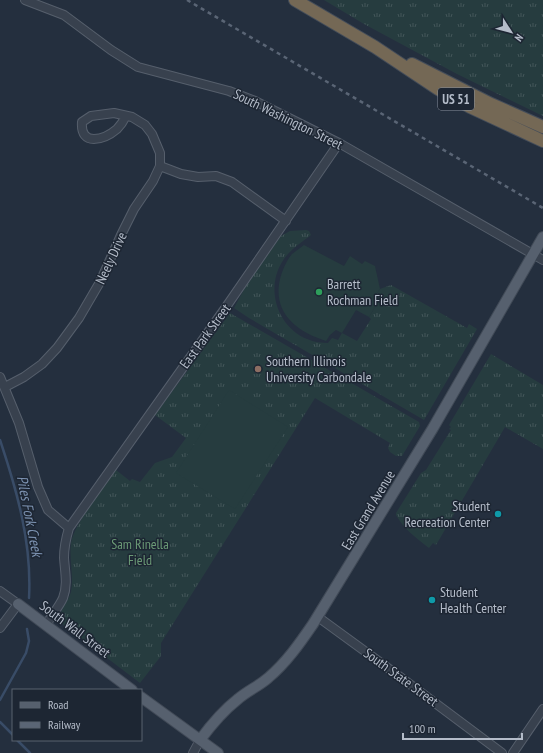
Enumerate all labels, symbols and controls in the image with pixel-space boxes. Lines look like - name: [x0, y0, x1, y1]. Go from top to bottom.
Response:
- north arrow: [491, 12, 531, 52]
- text: N: [512, 31, 527, 44]
- street label: South Washington Street: [230, 85, 346, 153]
- road number: US 51: [438, 88, 474, 110]
- street label: Neely Drive: [91, 229, 131, 287]
- place label: Barrett Rochman Field: [327, 275, 398, 309]
- marker: Barrett Rochman Field: [314, 287, 324, 297]
- street label: East Park Street: [176, 300, 235, 372]
- place label: Southern Illinois University Carbondale: [266, 352, 372, 386]
- marker: Southern Illinois University Carbondale: [253, 364, 263, 374]
- street label: East Grand Avenue: [337, 467, 399, 553]
- water label: Piles Fork Creek: [13, 474, 48, 560]
- place label: Student Recreation Center: [405, 497, 490, 531]
- marker: Student Recreation Center: [493, 509, 503, 519]
- park label: Sam Rinella Field: [111, 535, 169, 569]
- place label: Student Health Center: [440, 583, 507, 617]
- marker: Student Health Center: [427, 595, 437, 605]
- street label: South Wall Street: [36, 597, 114, 662]
- street label: South State Street: [360, 644, 442, 710]
- legend: [12, 689, 142, 741]
- text: Road: [48, 697, 68, 712]
- scale bar: [403, 715, 522, 741]
- text: Railway: [48, 717, 81, 732]
- text: 100 m: [409, 721, 436, 736]

